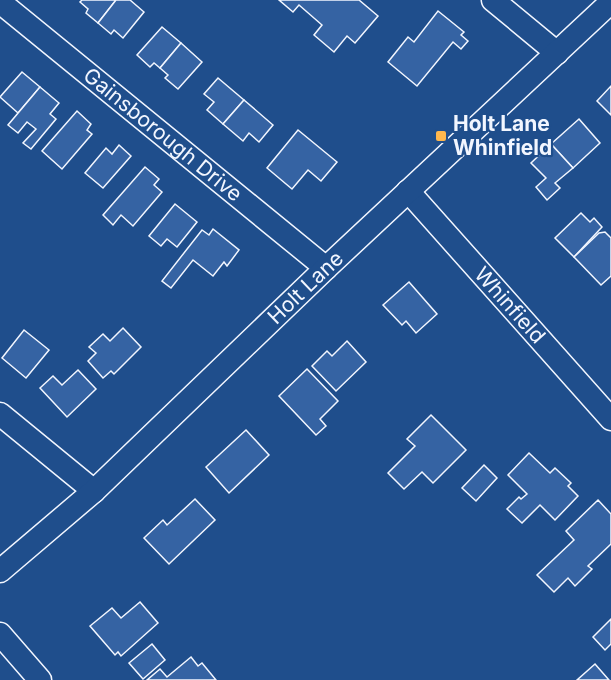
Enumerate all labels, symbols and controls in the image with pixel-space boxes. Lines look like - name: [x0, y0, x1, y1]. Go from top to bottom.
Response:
- street label: Gainsborough Drive: [79, 62, 247, 206]
- place label: Holt Lane Whinfield: [453, 111, 552, 160]
- marker: Holt Lane Whinfield: [434, 129, 448, 143]
- street label: Holt Lane: [262, 245, 348, 329]
- street label: Whinfield: [470, 262, 551, 348]

